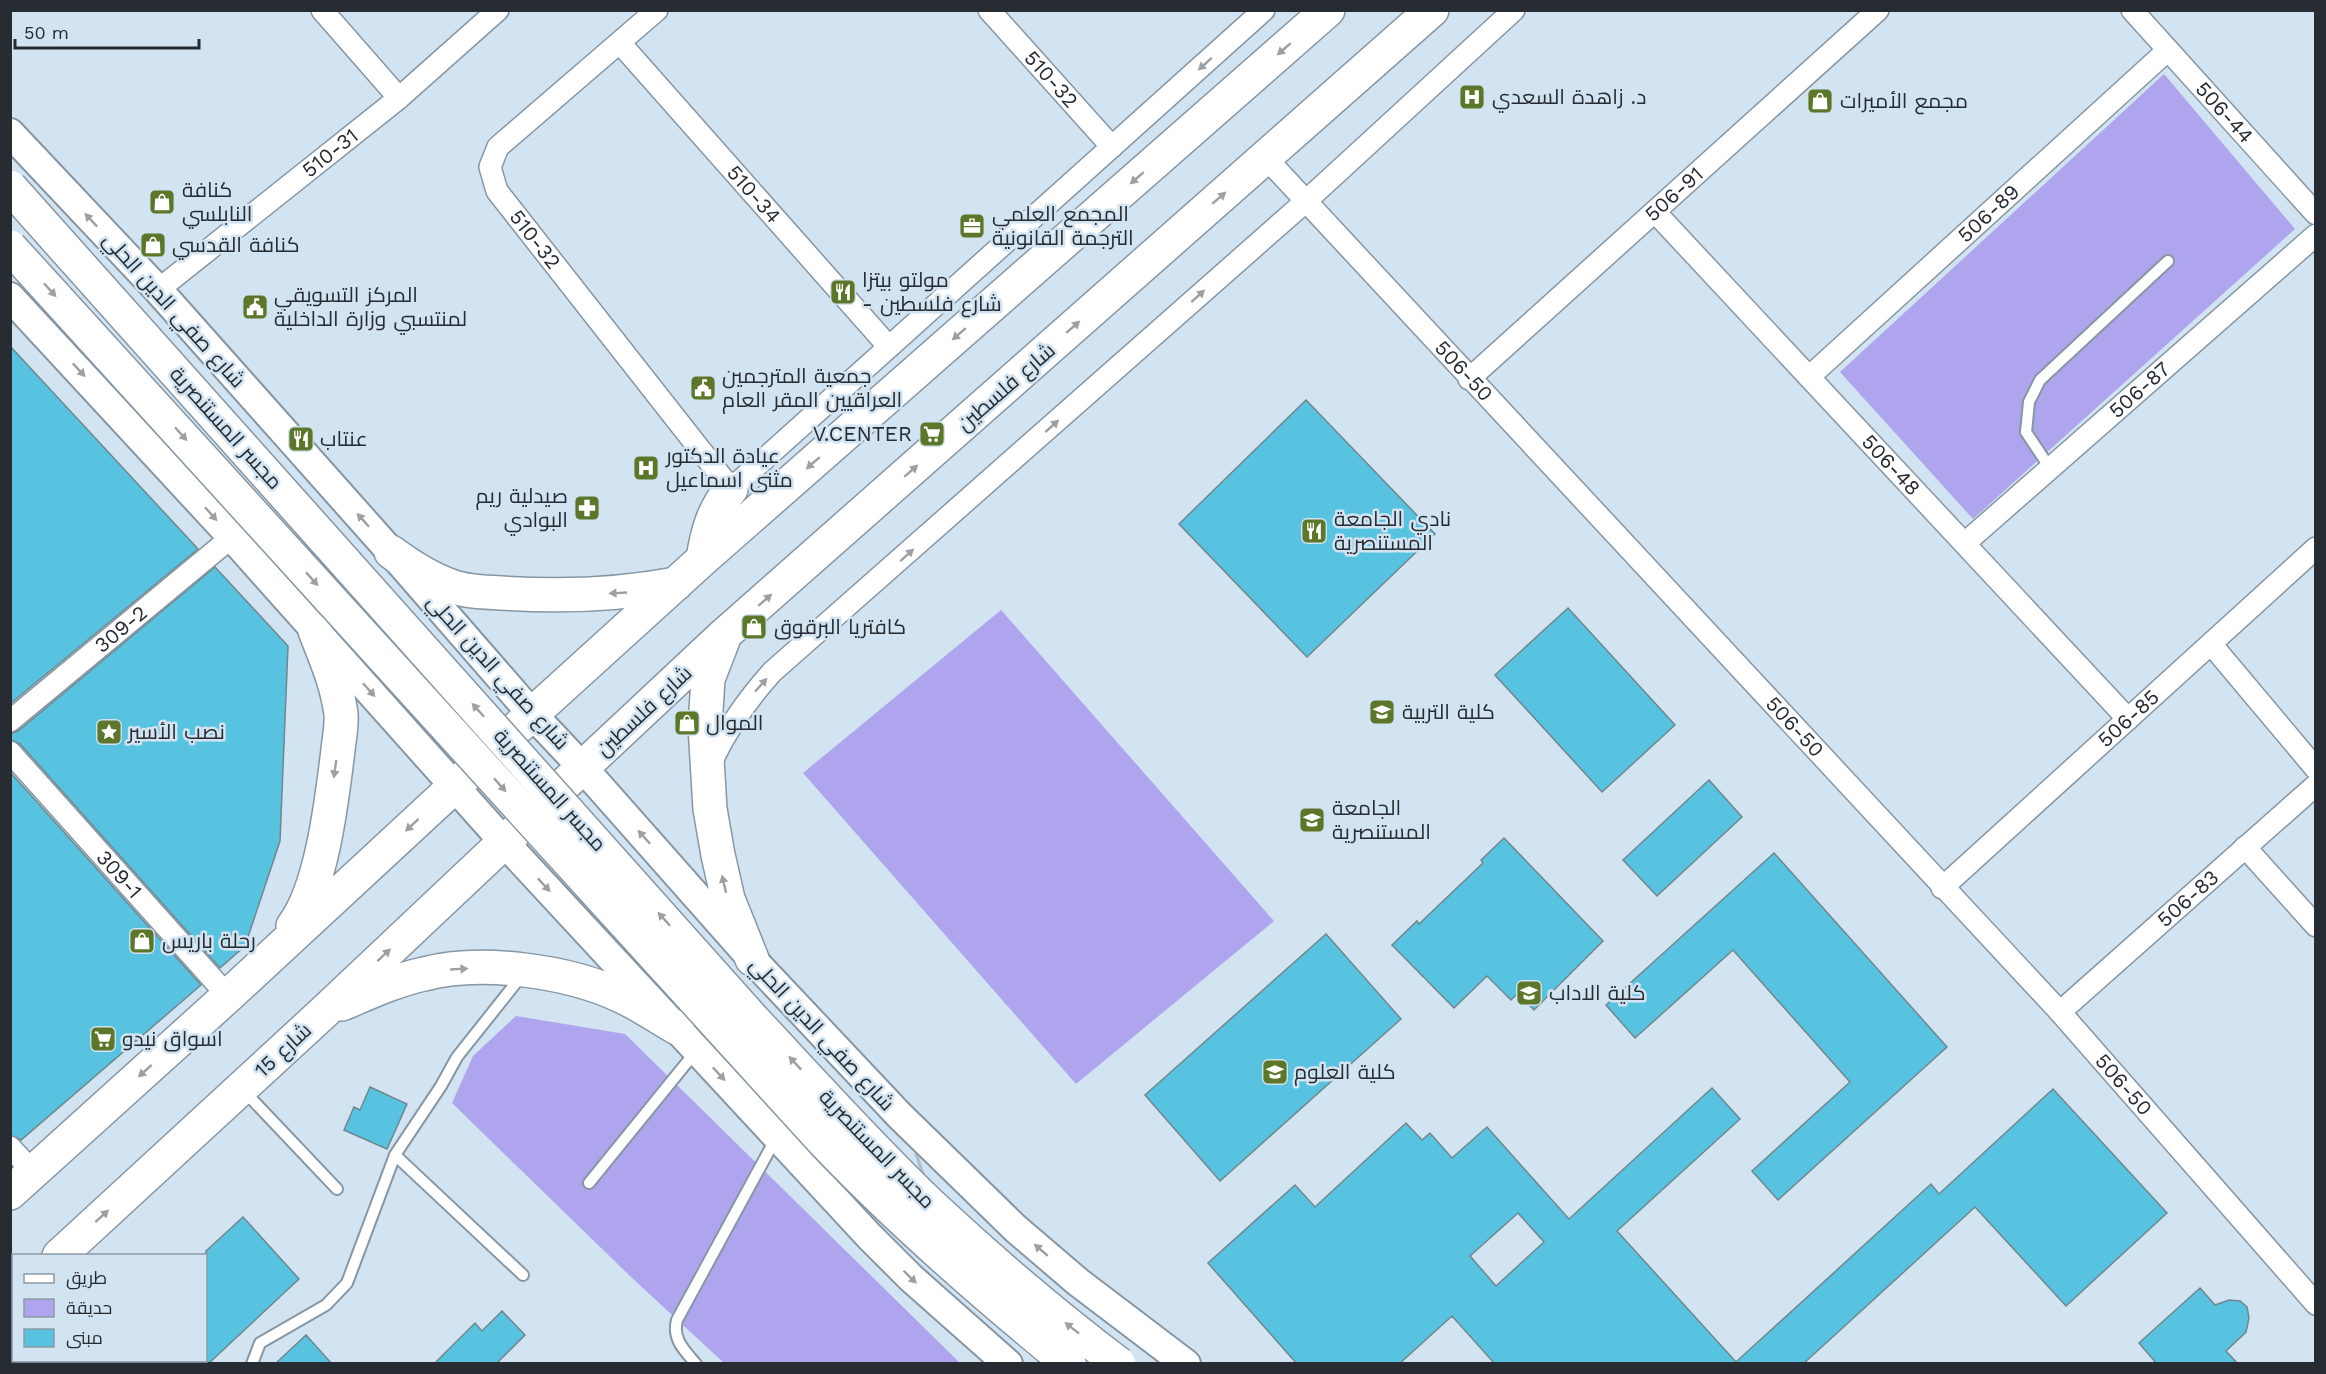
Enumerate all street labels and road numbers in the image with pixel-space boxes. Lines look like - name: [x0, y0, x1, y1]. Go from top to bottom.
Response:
- street label: 510-32: [1019, 45, 1084, 113]
- street label: 506-44: [2191, 76, 2259, 148]
- street label: 510-31: [297, 123, 363, 182]
- street label: 510-34: [722, 160, 786, 228]
- street label: 506-91: [1639, 161, 1708, 226]
- street label: 506-89: [1952, 179, 2024, 247]
- street label: 510-32: [504, 204, 566, 274]
- street label: شارع صفي الدين الحلي: [95, 227, 251, 395]
- street label: 506-50: [1430, 335, 1499, 406]
- street label: شارع فلسطين: [952, 337, 1061, 437]
- street label: 506-87: [2103, 356, 2175, 423]
- street label: مجسر المستنصرية: [165, 361, 288, 494]
- street label: 506-48: [1857, 429, 1926, 500]
- street label: شارع صفي الدين الحلي: [419, 589, 575, 757]
- street label: 309-2: [89, 600, 152, 658]
- street label: شارع فلسطين: [591, 660, 698, 763]
- street label: 506-85: [2092, 684, 2164, 752]
- street label: 506-50: [1761, 691, 1830, 762]
- street label: مجسر المستنصرية: [489, 723, 612, 856]
- street label: 309-1: [92, 845, 148, 903]
- street label: 506-83: [2152, 864, 2223, 932]
- street label: شارع صفي الدين الحلي: [742, 952, 900, 1118]
- street label: شارع 15: [249, 1017, 318, 1084]
- street label: 506-50: [2090, 1048, 2158, 1120]
- street label: مجسر المستنصرية: [814, 1084, 941, 1214]

